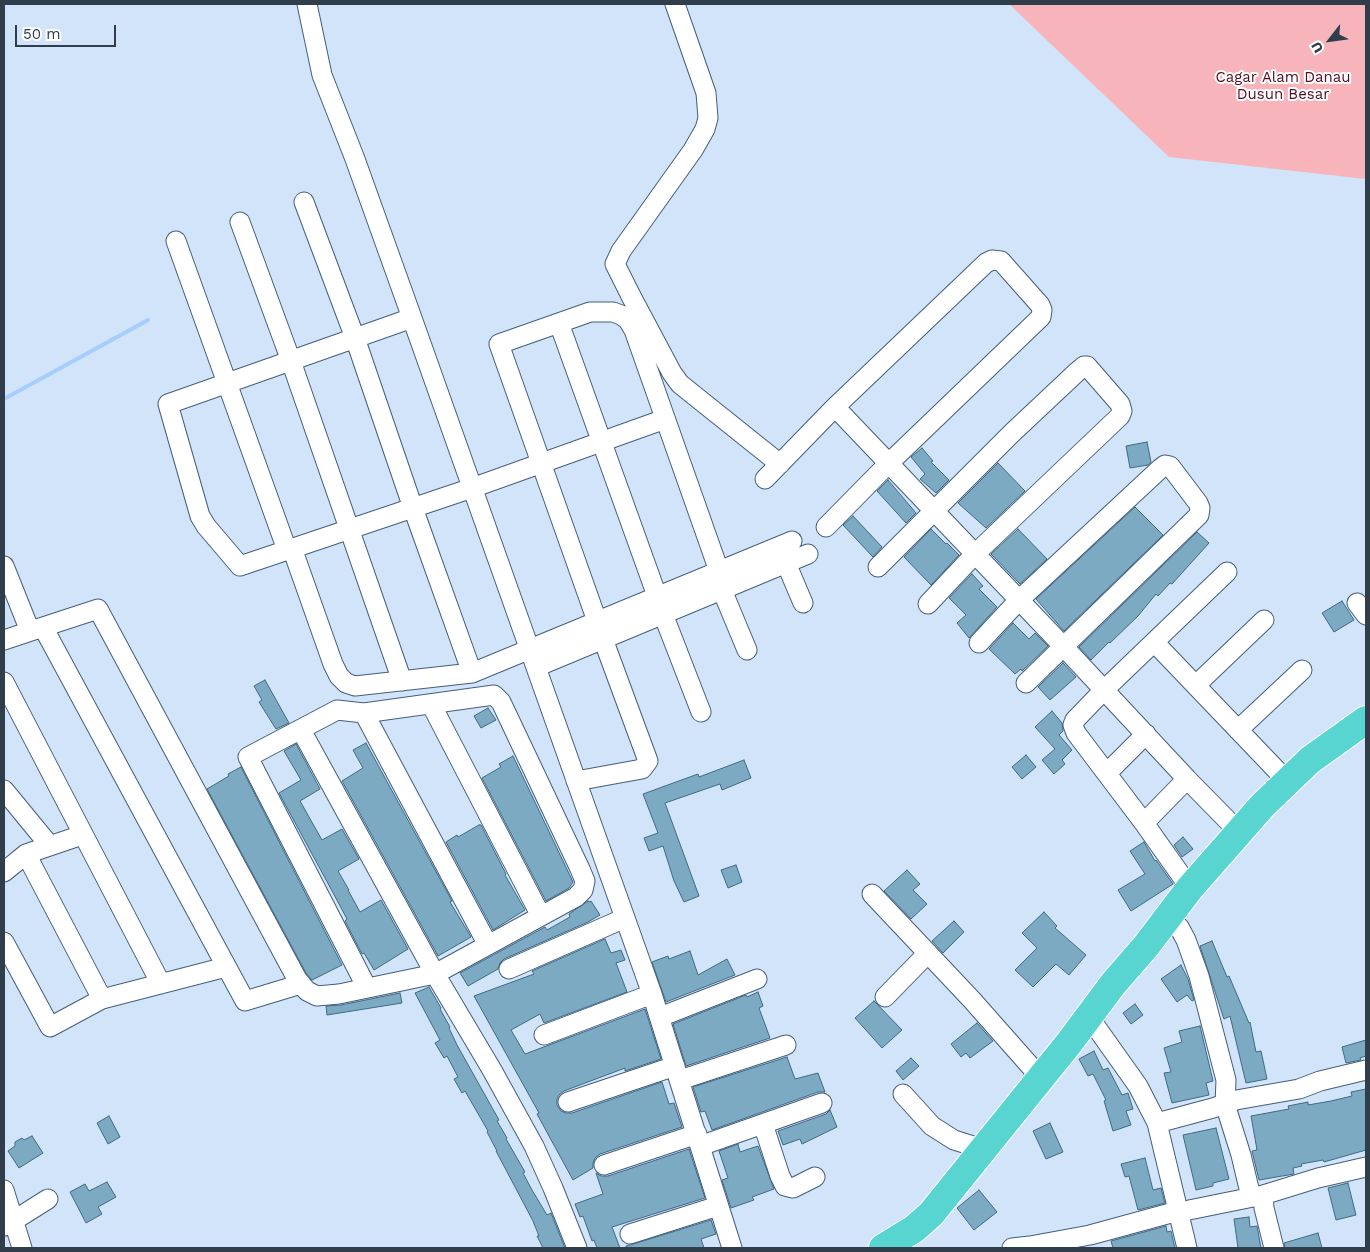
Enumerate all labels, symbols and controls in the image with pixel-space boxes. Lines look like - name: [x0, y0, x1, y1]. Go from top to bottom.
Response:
- scale bar: [18, 15, 119, 47]
- north arrow: [1305, 15, 1355, 65]
- text: 50 m: [23, 25, 60, 43]
- text: U: [1308, 39, 1326, 56]
- park label: Cagar Alam Danau Dusun Besar: [1215, 69, 1351, 104]

